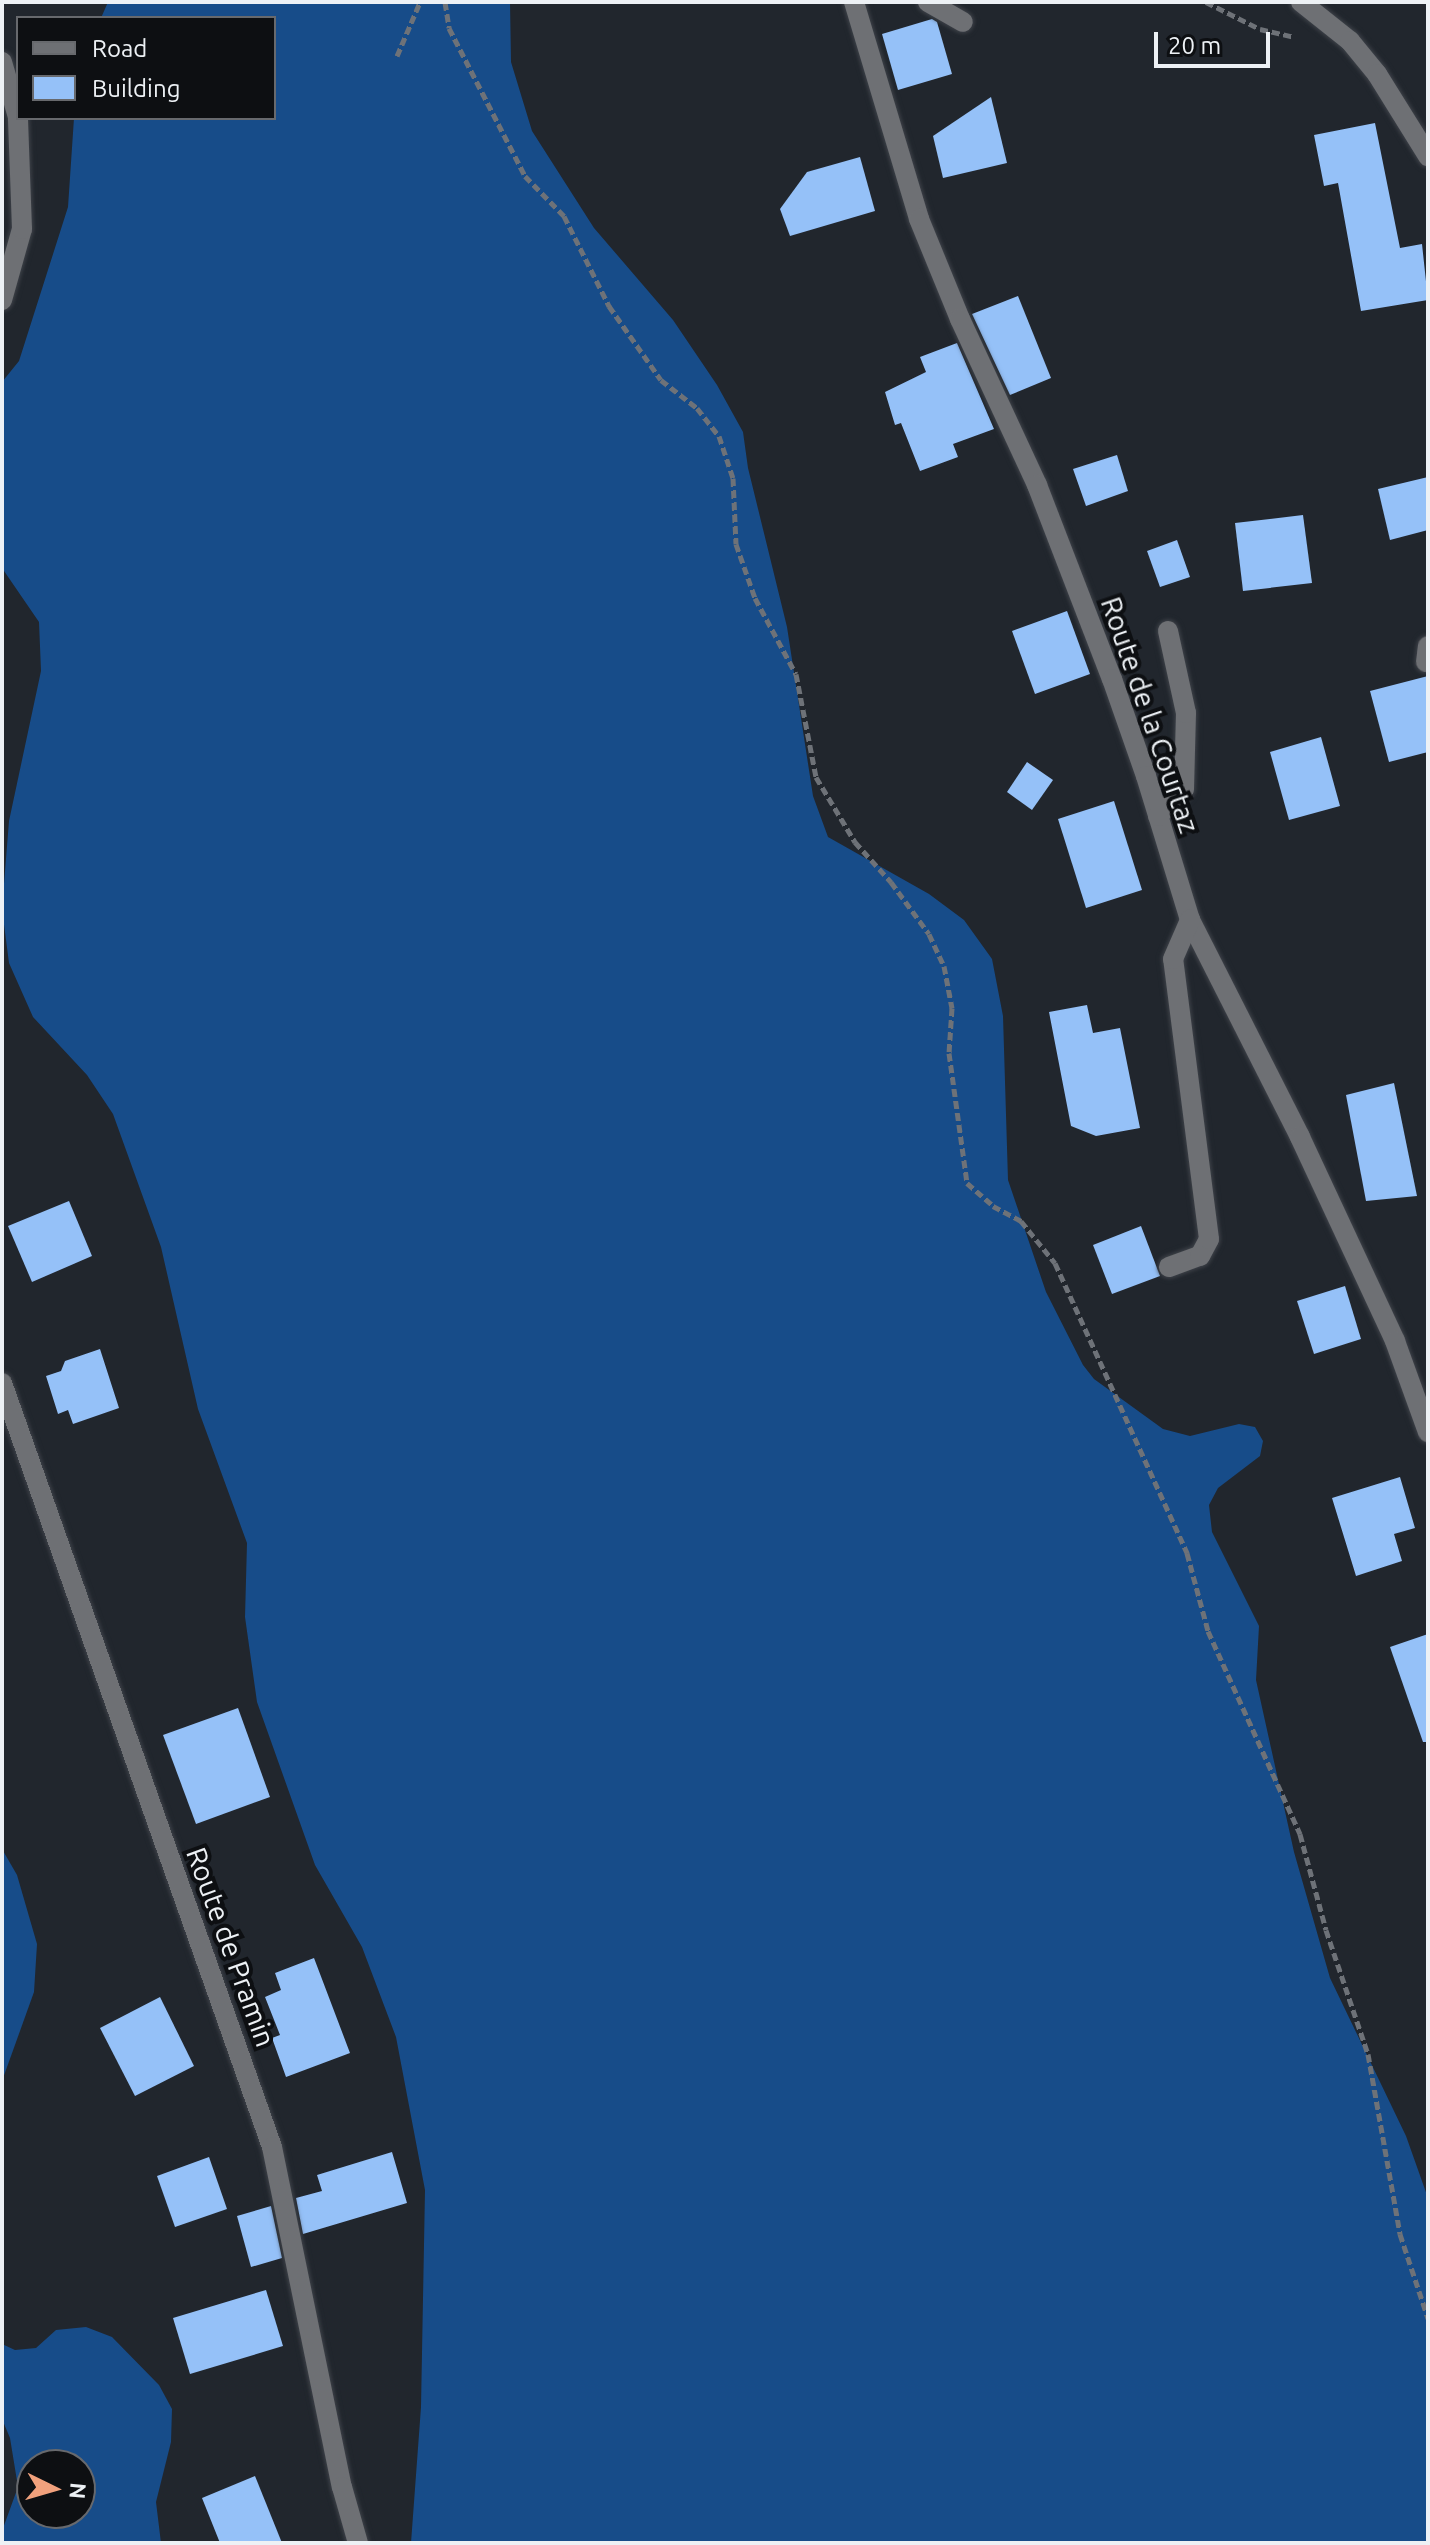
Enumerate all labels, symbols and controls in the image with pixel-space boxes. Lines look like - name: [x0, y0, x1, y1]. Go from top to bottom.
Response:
- legend: [16, 16, 276, 120]
- scale bar: [1158, 16, 1274, 66]
- text: 20 m: [1168, 32, 1221, 59]
- text: Road: [92, 35, 147, 62]
- text: Building: [92, 75, 180, 102]
- street label: Route de la Courtaz: [1094, 593, 1206, 837]
- street label: Route de Pramin: [179, 1843, 283, 2051]
- north arrow: [16, 2449, 96, 2529]
- text: N: [65, 2482, 92, 2500]

